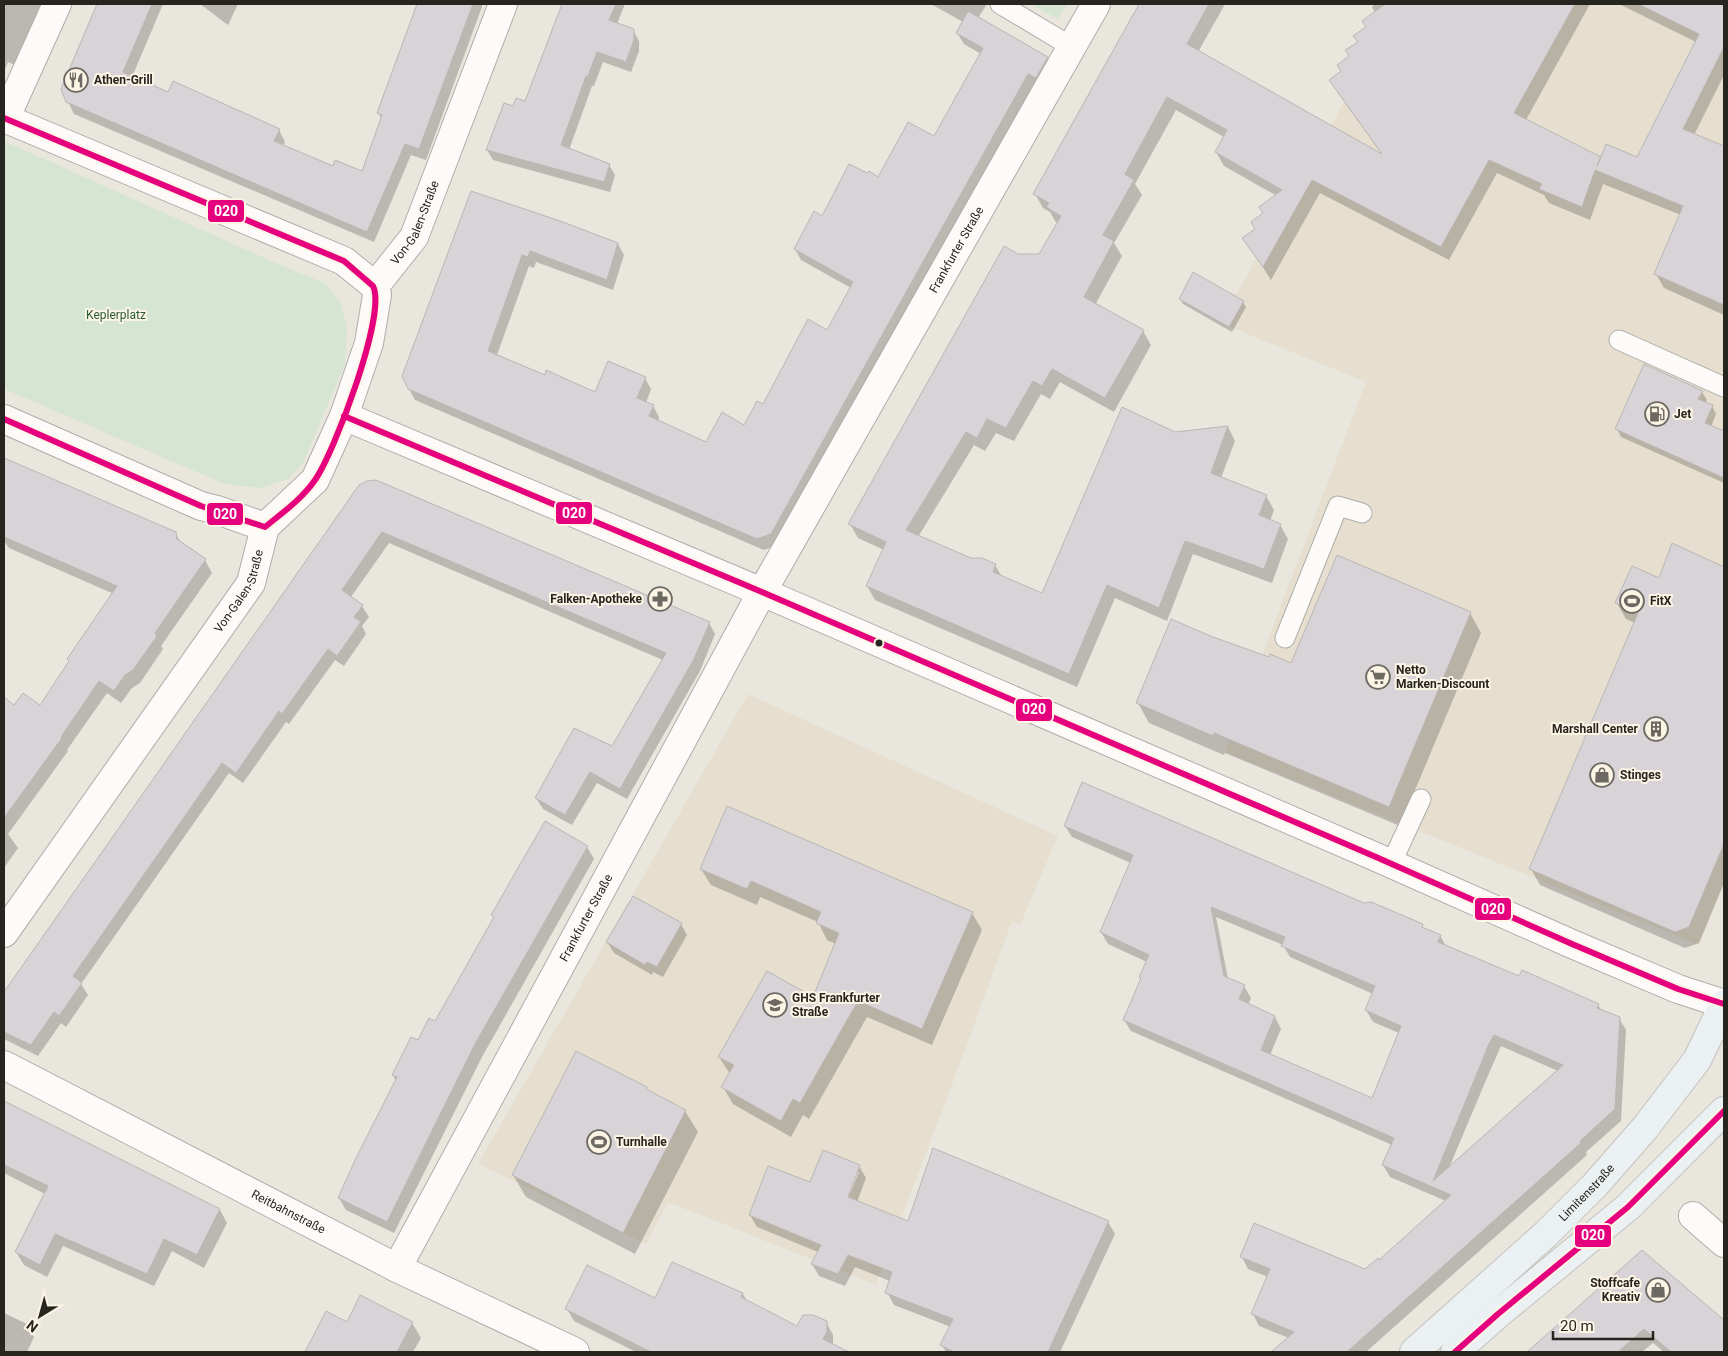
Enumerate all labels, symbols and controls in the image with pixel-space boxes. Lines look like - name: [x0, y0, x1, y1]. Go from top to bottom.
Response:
- restaurant icon: Athen-Grill: [63, 67, 89, 93]
- place label: Athen-Grill: [94, 73, 153, 87]
- street label: Von-Galen-Straße: [388, 179, 442, 267]
- line badge: 020: [207, 199, 245, 223]
- text: 020: [214, 203, 238, 219]
- street label: Frankfurter Straße: [926, 204, 987, 295]
- park label: Keplerplatz: [86, 308, 146, 322]
- fuel station icon: Jet: [1644, 401, 1670, 427]
- place label: Jet: [1674, 407, 1691, 421]
- line badge: 020: [555, 501, 593, 525]
- line badge: 020: [206, 502, 244, 526]
- text: 020: [562, 505, 586, 521]
- text: 020: [213, 506, 237, 522]
- street label: Von-Galen-Straße: [211, 548, 266, 635]
- pharmacy icon: Falken-Apotheke: [647, 586, 673, 612]
- sports icon: FitX: [1619, 588, 1645, 614]
- place label: Falken-Apotheke: [550, 592, 643, 606]
- place label: FitX: [1650, 594, 1672, 608]
- unlabelled marker: [874, 638, 884, 648]
- place label: Netto Marken-Discount: [1396, 663, 1489, 691]
- supermarket icon: Netto Marken-Discount: [1365, 664, 1391, 690]
- line badge: 020: [1015, 698, 1053, 722]
- text: 020: [1022, 701, 1046, 717]
- building icon: Marshall Center: [1643, 716, 1669, 742]
- place label: Marshall Center: [1552, 722, 1639, 736]
- shop icon: Stinges: [1589, 762, 1615, 788]
- place label: Stinges: [1620, 768, 1661, 782]
- street label: Frankfurter Straße: [557, 872, 615, 964]
- line badge: 020: [1474, 897, 1512, 921]
- text: 020: [1481, 901, 1505, 917]
- place label: GHS Frankfurter Straße: [792, 991, 880, 1019]
- school or university icon: GHS Frankfurter Straße: [762, 992, 788, 1018]
- sports icon: Turnhalle: [586, 1129, 612, 1155]
- place label: Turnhalle: [616, 1135, 667, 1149]
- street label: Limitenstraße: [1556, 1161, 1617, 1224]
- street label: Reitbahnstraße: [249, 1187, 328, 1237]
- line badge: 020: [1574, 1224, 1612, 1248]
- text: 020: [1581, 1227, 1605, 1243]
- place label: Stoffcafe Kreativ: [1590, 1276, 1641, 1304]
- shop icon: Stoffcafe Kreativ: [1645, 1277, 1671, 1303]
- north arrow: [15, 1291, 65, 1341]
- scale bar: [1553, 1308, 1653, 1340]
- text: N: [23, 1317, 41, 1336]
- text: 20 m: [1560, 1317, 1594, 1335]

